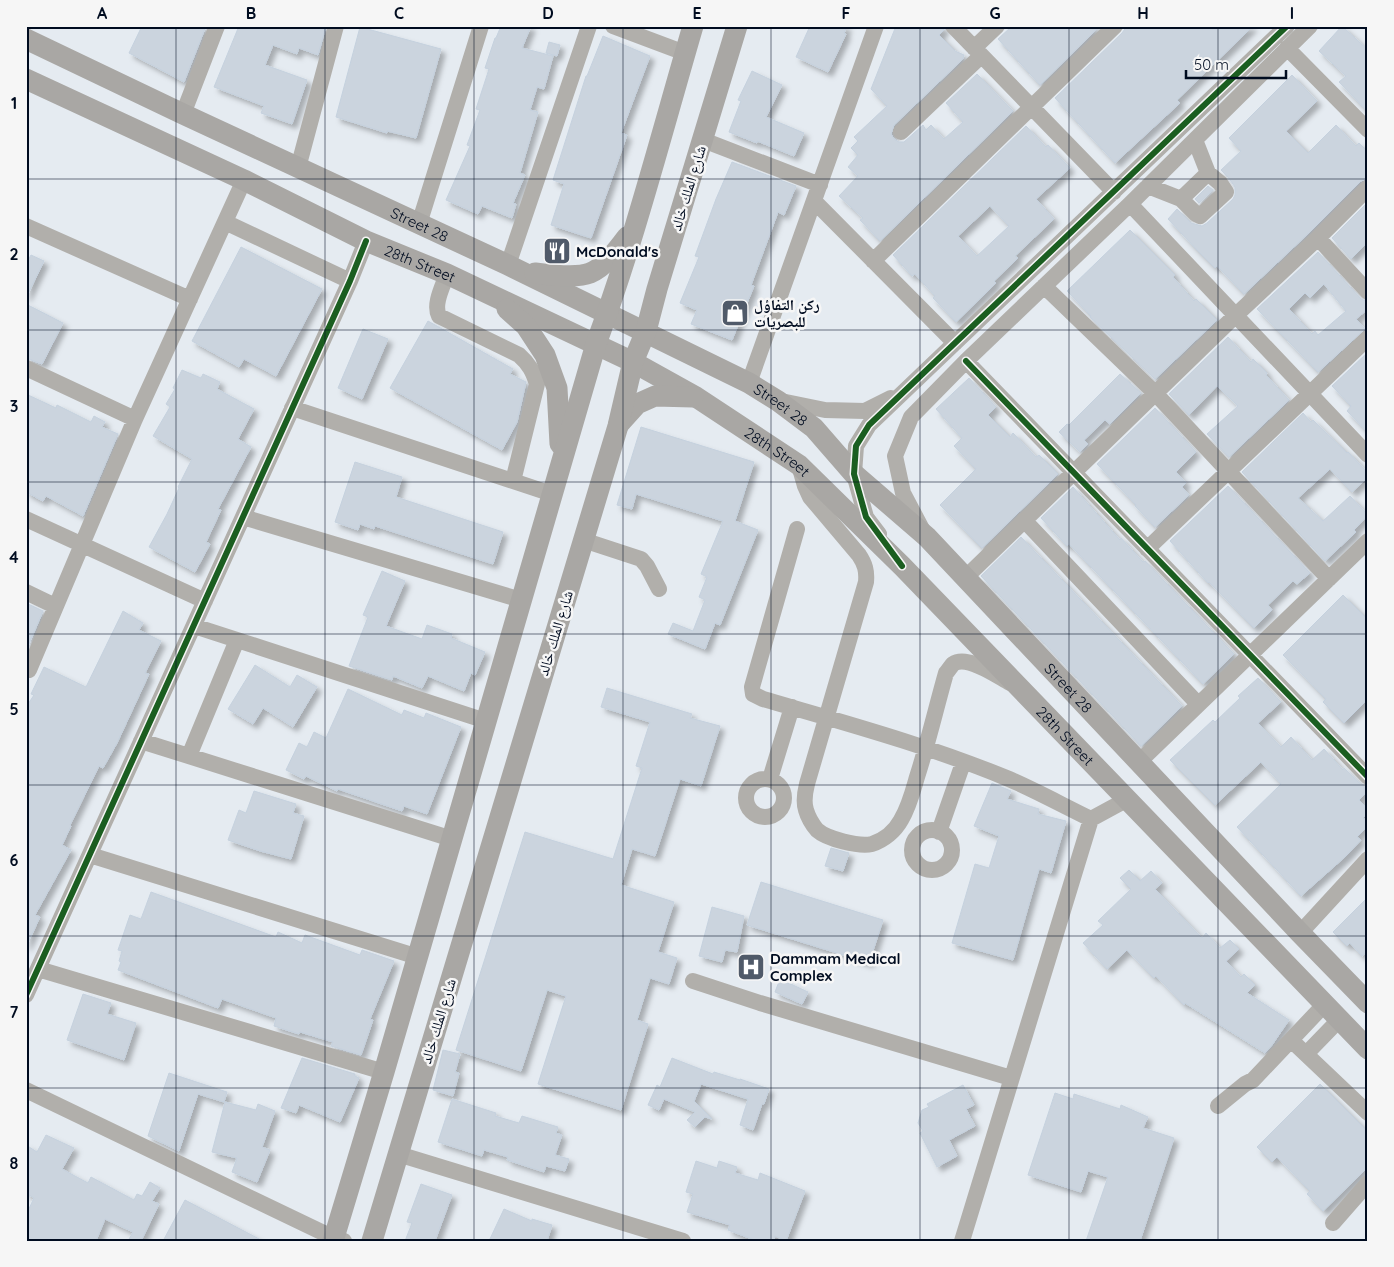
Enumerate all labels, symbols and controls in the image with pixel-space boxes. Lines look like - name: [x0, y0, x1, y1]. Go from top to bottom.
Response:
- text: A: [97, 3, 108, 23]
- text: B: [246, 3, 256, 23]
- text: C: [394, 3, 404, 23]
- text: D: [542, 3, 554, 23]
- text: E: [692, 3, 702, 23]
- text: F: [842, 3, 851, 23]
- text: G: [989, 3, 1001, 23]
- text: H: [1137, 3, 1149, 23]
- text: I: [1290, 3, 1294, 23]
- scale bar: [1186, 48, 1286, 80]
- text: 50 m: [1194, 55, 1229, 74]
- text: 1: [11, 93, 17, 113]
- street label: شارع الملك خالد: [666, 143, 711, 233]
- street label: Street 28: [388, 202, 452, 246]
- restaurant icon: McDonald's: [542, 236, 572, 266]
- street label: 28th Street: [382, 240, 459, 286]
- place label: McDonald's: [576, 242, 658, 261]
- text: 2: [9, 244, 19, 264]
- place label: ركن التفاؤل للبصريات: [754, 295, 820, 331]
- shop icon: ركن التفاؤل للبصريات: [720, 298, 750, 328]
- street label: Street 28: [750, 379, 812, 430]
- text: 3: [10, 396, 18, 416]
- street label: 28th Street: [741, 422, 814, 480]
- text: 4: [9, 547, 19, 567]
- street label: شارع الملك خالد: [533, 588, 578, 678]
- street label: Street 28: [1041, 659, 1097, 716]
- text: 5: [9, 699, 19, 719]
- street label: 28th Street: [1032, 702, 1098, 769]
- text: 6: [10, 850, 19, 870]
- place label: Dammam Medical Complex: [770, 949, 901, 985]
- hospital icon: Dammam Medical Complex: [736, 952, 766, 982]
- street label: شارع الملك خالد: [416, 976, 461, 1066]
- text: 7: [10, 1002, 19, 1022]
- text: 8: [10, 1153, 19, 1173]

